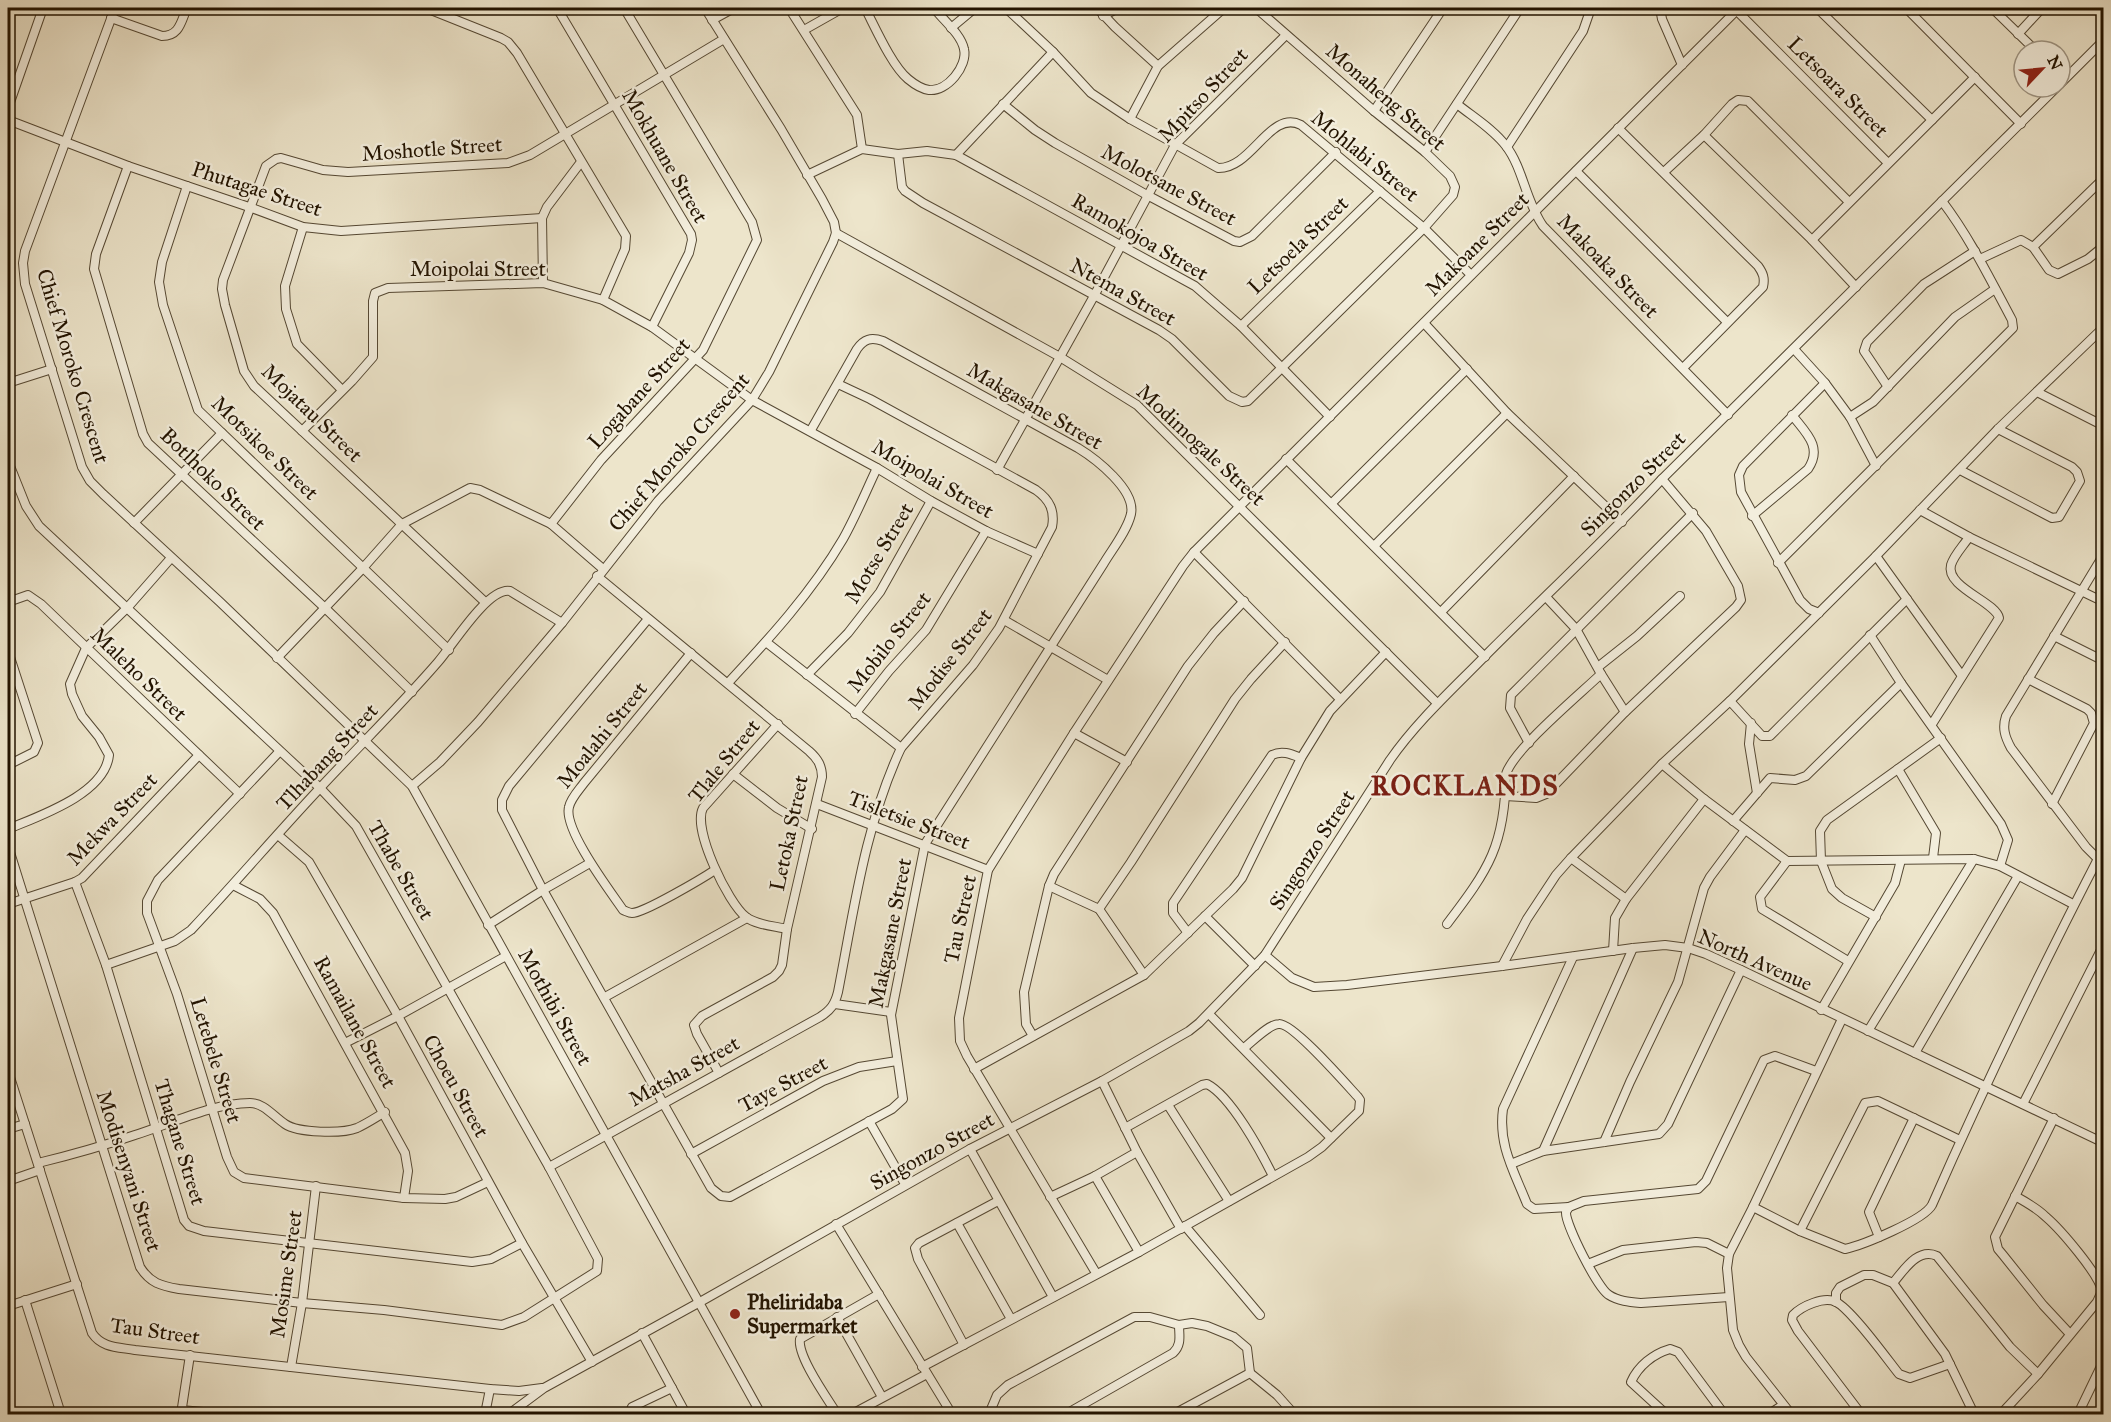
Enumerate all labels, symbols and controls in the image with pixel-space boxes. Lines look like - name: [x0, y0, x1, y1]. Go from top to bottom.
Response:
- street label: Letsoara Street: [1782, 31, 1894, 143]
- street label: Monaheng Street: [1321, 38, 1452, 157]
- north arrow: [2012, 39, 2072, 99]
- street label: Mpitso Street: [1152, 42, 1254, 148]
- text: N: [2044, 52, 2067, 73]
- street label: Mokhuane Street: [616, 84, 714, 228]
- street label: Mohlabi Street: [1306, 105, 1424, 208]
- street label: Moshotle Street: [361, 131, 504, 167]
- street label: Molotsane Street: [1097, 139, 1241, 232]
- street label: Phutagae Street: [189, 156, 326, 222]
- street label: Makoane Street: [1420, 186, 1535, 301]
- street label: Ramokojoa Street: [1067, 187, 1213, 287]
- street label: Letsoela Street: [1242, 190, 1354, 300]
- street label: Makoaka Street: [1552, 208, 1665, 324]
- street label: Ntema Street: [1066, 252, 1181, 332]
- street label: Moipolai Street: [410, 256, 547, 282]
- street label: Chief Moroko Crescent: [31, 266, 115, 467]
- street label: Logabane Street: [582, 332, 696, 454]
- street label: Makgasane Street: [963, 357, 1108, 456]
- street label: Mojatau Street: [256, 358, 368, 468]
- street label: Chief Moroko Crescent: [603, 367, 755, 537]
- street label: Modimogale Street: [1131, 379, 1271, 512]
- street label: Motsikoe Street: [206, 390, 324, 506]
- street label: Botlhoko Street: [155, 422, 272, 536]
- street label: Singonzo Street: [1575, 426, 1691, 542]
- street label: Moipolai Street: [868, 434, 999, 525]
- street label: Motse Street: [839, 498, 919, 608]
- street label: Mobilo Street: [841, 586, 937, 698]
- street label: Modise Street: [902, 603, 998, 715]
- street label: Maleho Street: [85, 622, 193, 727]
- street label: Moalahi Street: [551, 676, 653, 794]
- street label: Tlhabang Street: [271, 697, 384, 816]
- street label: Tlale Street: [682, 713, 766, 808]
- street label: Mekwa Street: [61, 767, 163, 871]
- district label: ROCKLANDS: [1371, 769, 1559, 802]
- street label: Letoka Street: [764, 772, 814, 893]
- street label: Singonzo Street: [1263, 784, 1361, 915]
- street label: Tisletsie Street: [844, 785, 974, 855]
- street label: Thabe Street: [362, 816, 440, 925]
- street label: Makgasane Street: [863, 855, 917, 1010]
- street label: Tau Street: [938, 872, 982, 966]
- street label: North Avenue: [1694, 923, 1817, 997]
- street label: Mothibi Street: [512, 944, 598, 1070]
- street label: Ramailane Street: [308, 951, 402, 1093]
- street label: Letebele Street: [184, 994, 248, 1127]
- street label: Choeu Street: [417, 1030, 495, 1142]
- street label: Matsha Street: [624, 1030, 745, 1112]
- street label: Taye Street: [734, 1050, 832, 1118]
- street label: Thagane Street: [149, 1076, 212, 1209]
- street label: Modisenyani Street: [91, 1087, 168, 1256]
- street label: Singonzo Street: [865, 1106, 999, 1196]
- street label: Mosime Street: [264, 1208, 308, 1339]
- place label: Pheliridaba Supermarket: [747, 1289, 858, 1339]
- marker: Pheliridaba Supermarket: [728, 1307, 742, 1321]
- street label: Tau Street: [109, 1312, 202, 1350]

